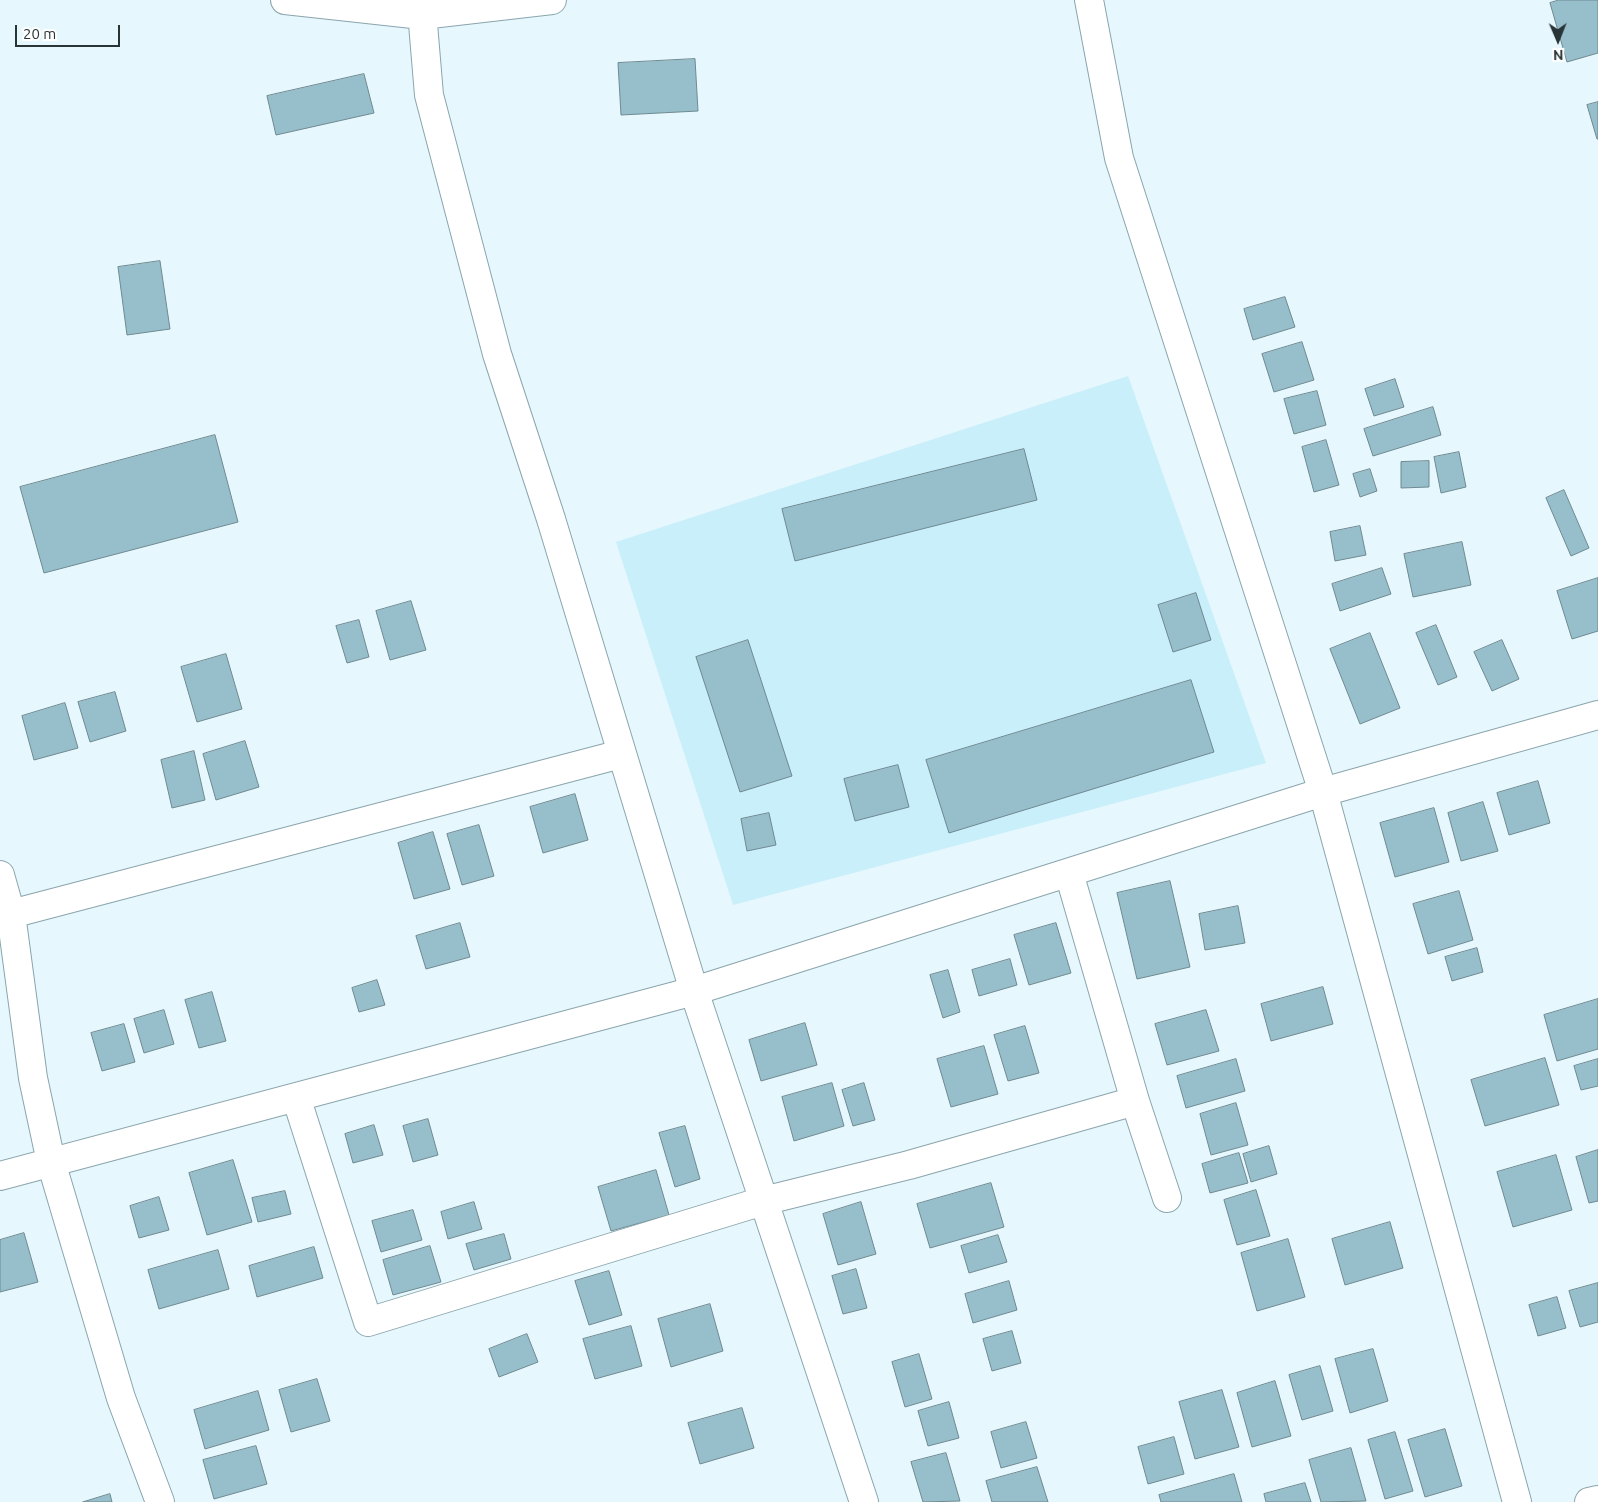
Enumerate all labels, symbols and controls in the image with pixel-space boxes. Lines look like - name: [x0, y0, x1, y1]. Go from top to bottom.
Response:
- scale bar: [18, 15, 122, 47]
- north arrow: [1533, 15, 1583, 65]
- text: 20 m: [23, 25, 56, 42]
- text: N: [1553, 47, 1564, 63]

